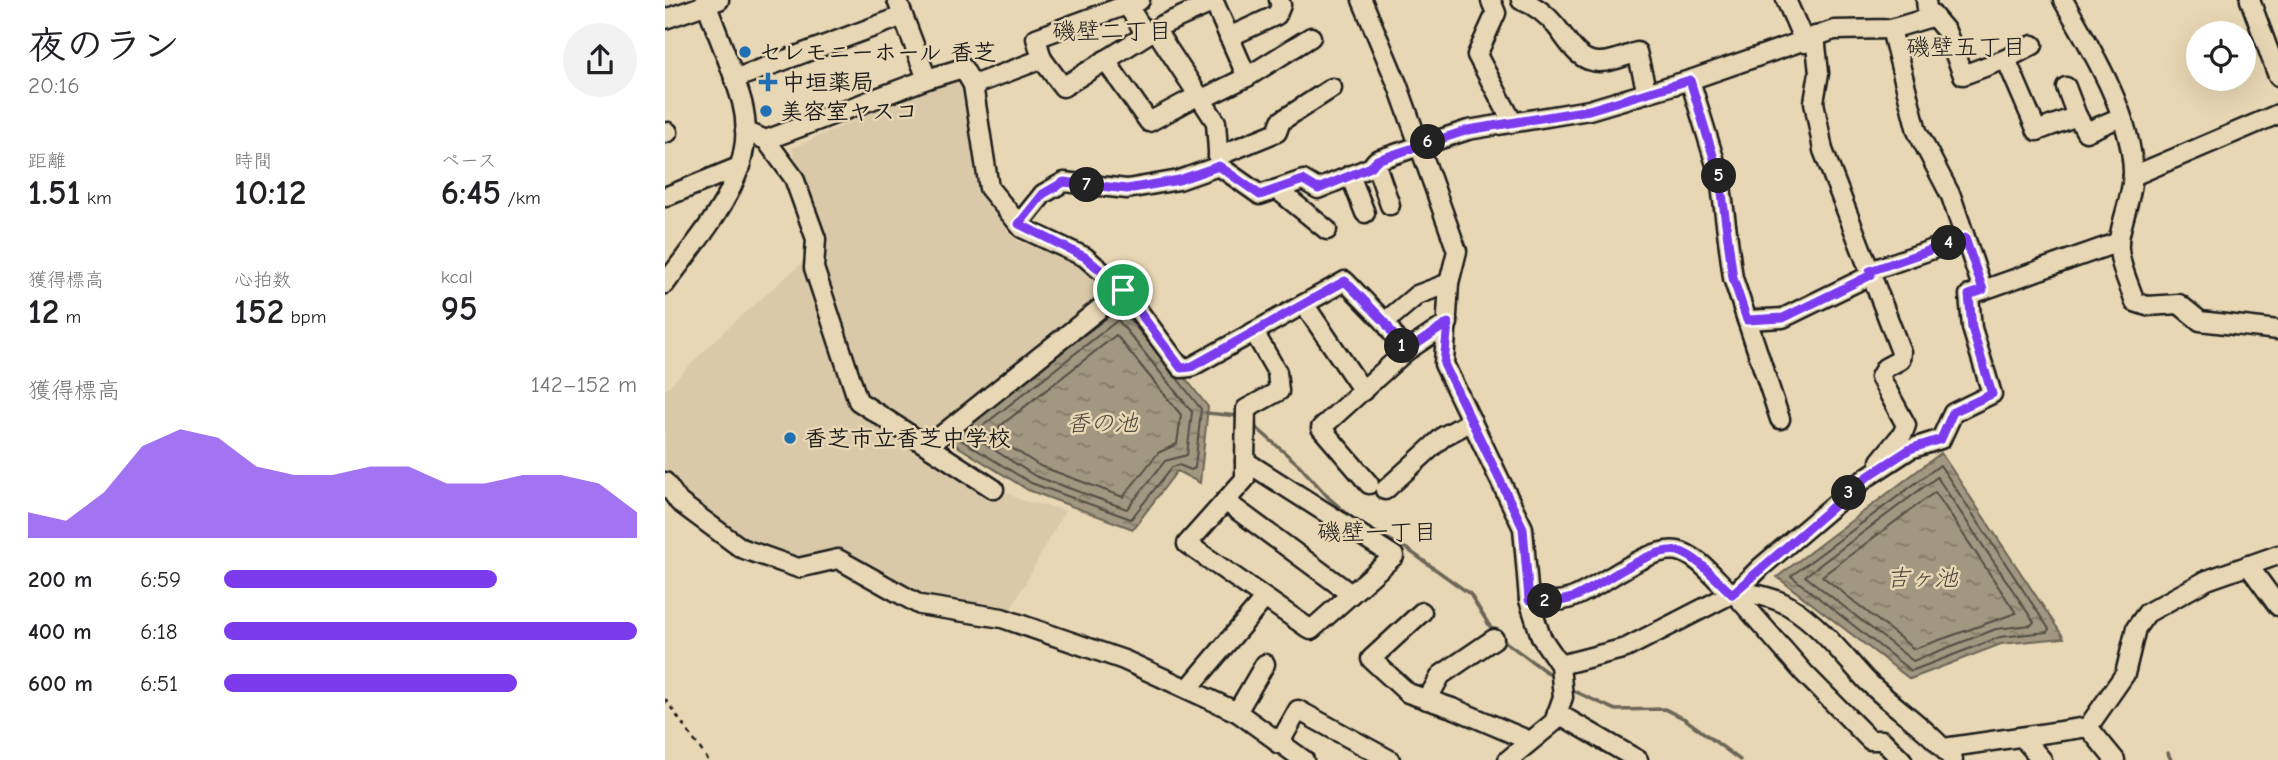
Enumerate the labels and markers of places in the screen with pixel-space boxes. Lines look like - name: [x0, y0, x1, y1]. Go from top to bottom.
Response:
- place label: セレモニーホール 香芝: [759, 39, 996, 66]
- marker: セレモニーホール 香芝: [737, 44, 753, 60]
- place label: 中垣薬局: [782, 69, 874, 96]
- marker: 中垣薬局: [760, 74, 776, 90]
- place label: 美容室ヤスコ: [780, 98, 918, 125]
- marker: 美容室ヤスコ: [758, 103, 774, 119]
- pin: 6: [1411, 124, 1445, 160]
- pin: 5: [1701, 158, 1737, 194]
- pin: 7: [1069, 168, 1105, 202]
- pin: 4: [1931, 226, 1967, 260]
- pin: [1093, 260, 1153, 320]
- pin: 1: [1385, 328, 1419, 364]
- place label: 香芝市立香芝中学校: [804, 425, 1011, 452]
- marker: 香芝市立香芝中学校: [782, 430, 798, 446]
- pin: 3: [1831, 476, 1867, 510]
- pin: 2: [1527, 584, 1563, 618]

